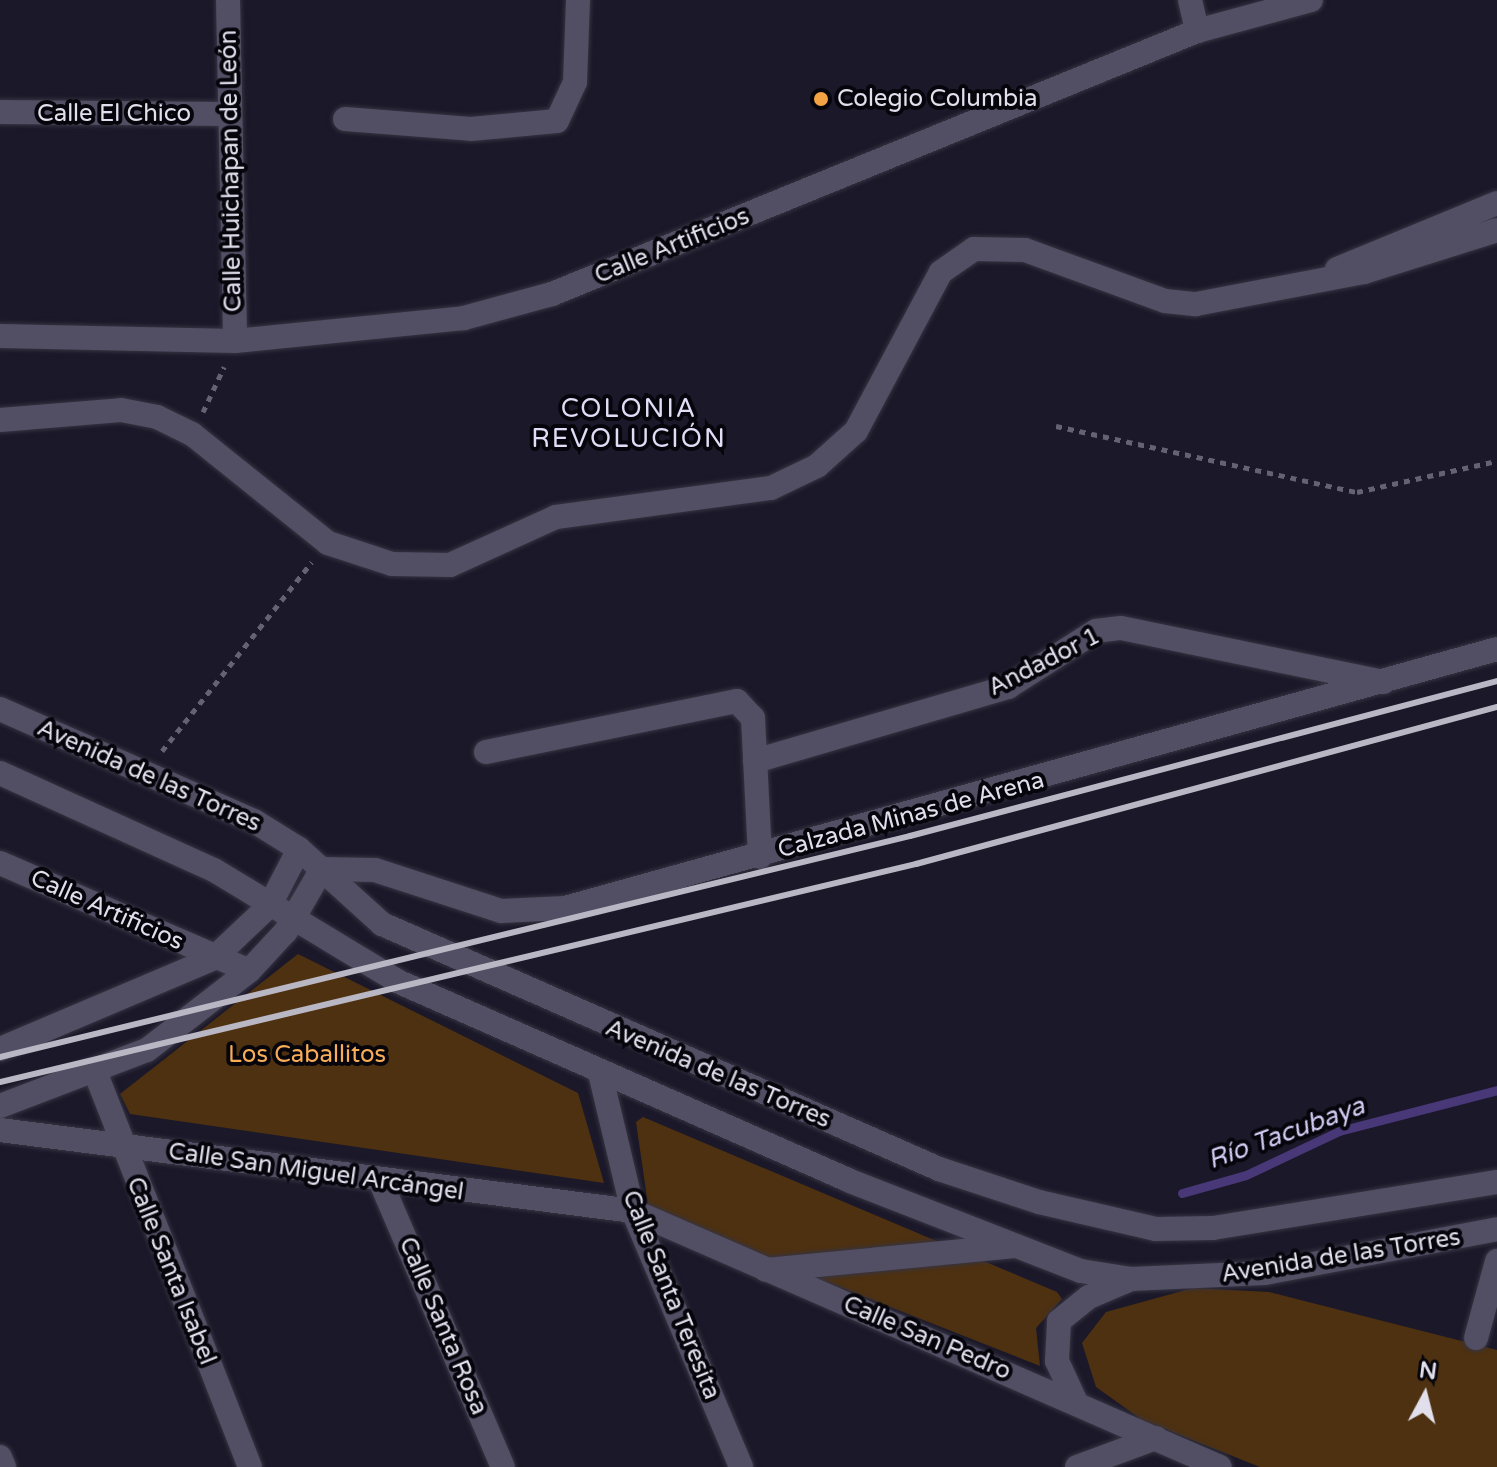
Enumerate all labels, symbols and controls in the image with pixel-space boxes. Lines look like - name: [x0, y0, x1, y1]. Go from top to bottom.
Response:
- street label: Calle Huichapan de León: [214, 30, 248, 312]
- place label: Colegio Columbia: [837, 85, 1038, 113]
- marker: Colegio Columbia: [812, 90, 830, 108]
- street label: Calle El Chico: [37, 100, 191, 128]
- street label: Calle Artificios: [590, 202, 754, 290]
- district label: COLONIA REVOLUCIÓN: [531, 393, 727, 454]
- street label: Andador 1: [983, 622, 1105, 702]
- street label: Avenida de las Torres: [33, 714, 265, 838]
- street label: Calzada Minas de Arena: [775, 766, 1047, 864]
- street label: Calle Artificios: [26, 863, 188, 957]
- street label: Avenida de las Torres: [601, 1014, 835, 1134]
- park label: Los Caballitos: [228, 1041, 386, 1069]
- water label: Río Tacubaya: [1203, 1090, 1369, 1176]
- street label: Calle San Miguel Arcángel: [167, 1137, 465, 1207]
- street label: Calle Santa Isabel: [120, 1173, 222, 1369]
- street label: Calle Santa Teresita: [616, 1186, 726, 1404]
- street label: Avenida de las Torres: [1219, 1223, 1463, 1289]
- street label: Calle Santa Rosa: [393, 1233, 493, 1419]
- street label: Calle San Pedro: [839, 1290, 1015, 1386]
- north arrow: [1385, 1355, 1465, 1435]
- text: N: [1418, 1357, 1438, 1385]

